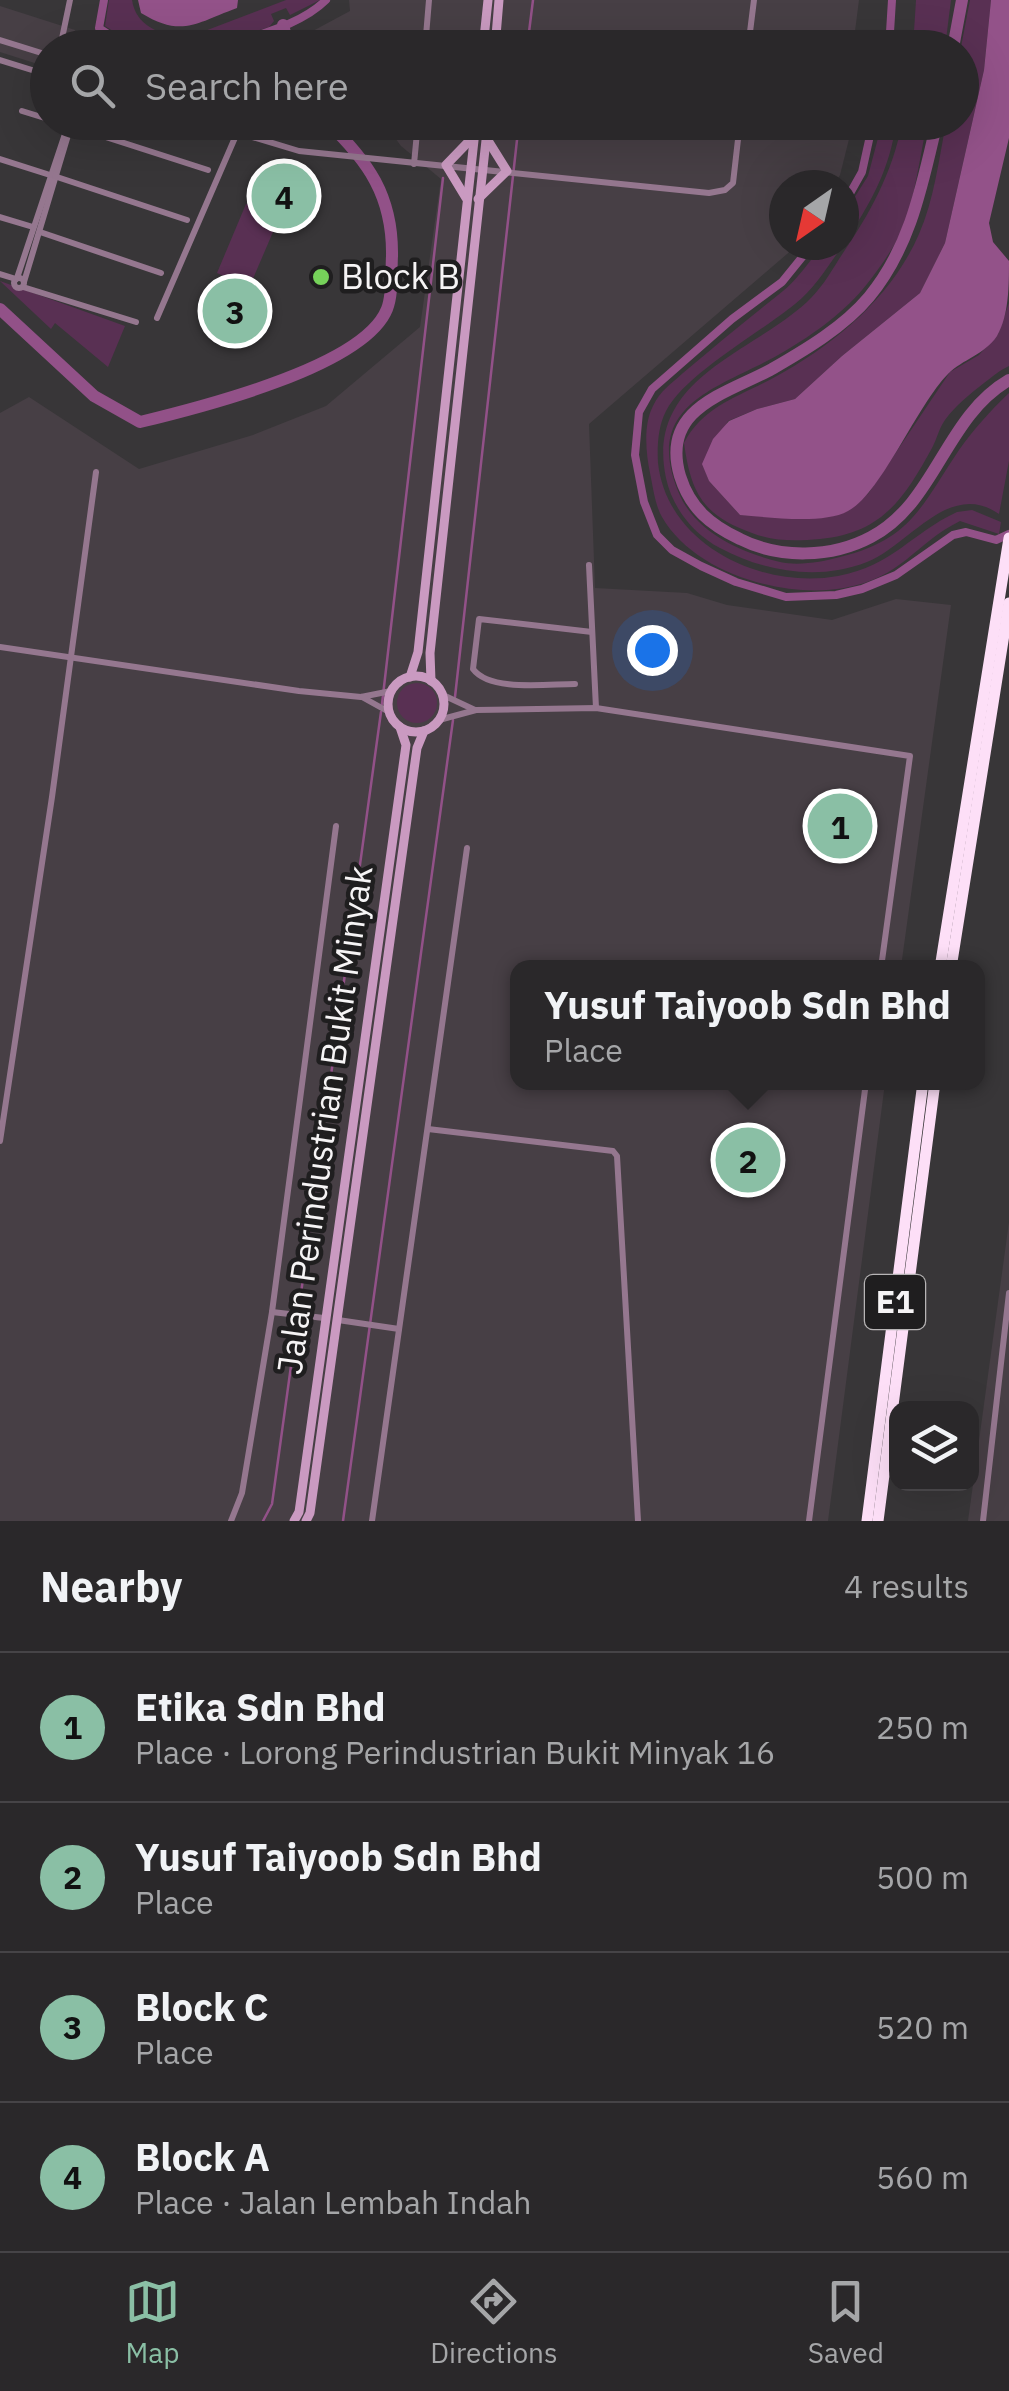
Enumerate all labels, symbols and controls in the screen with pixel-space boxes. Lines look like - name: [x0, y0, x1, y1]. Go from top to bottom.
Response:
- search box: [30, 30, 979, 140]
- icon: search: [65, 58, 120, 113]
- text: Search here: [145, 61, 349, 110]
- pin: 4: [252, 158, 316, 234]
- north arrow: [769, 170, 859, 260]
- place label: Block B: [341, 253, 460, 299]
- marker: Block B: [310, 266, 332, 288]
- pin: 3: [202, 274, 268, 348]
- your location: [627, 625, 678, 676]
- pin: 1: [808, 788, 872, 864]
- street label: Jalan Perindustrian Bukit Minyak: [266, 863, 382, 1377]
- popup: [510, 960, 985, 1090]
- text: Yusuf Taiyoob Sdn Bhd: [544, 980, 951, 1029]
- text: Place: [544, 1029, 623, 1071]
- pin: 2: [716, 1122, 780, 1198]
- road number: E1: [865, 1275, 925, 1329]
- map controls: [889, 1401, 979, 1491]
- button: layers: [889, 1401, 979, 1491]
- text: Nearby: [40, 1559, 182, 1614]
- text: 4 results: [844, 1565, 969, 1607]
- text: Etika Sdn Bhd: [135, 1682, 386, 1731]
- text: 1: [63, 1706, 82, 1748]
- text: 250 m: [876, 1706, 969, 1748]
- text: Place · Lorong Perindustrian Bukit Minyak 16: [135, 1731, 775, 1773]
- text: Yusuf Taiyoob Sdn Bhd: [135, 1832, 542, 1881]
- text: 2: [63, 1856, 82, 1898]
- text: 500 m: [876, 1856, 969, 1898]
- text: Place: [135, 1881, 214, 1923]
- text: Block C: [135, 1982, 269, 2031]
- text: 3: [63, 2006, 82, 2048]
- text: 520 m: [876, 2006, 969, 2048]
- text: Place: [135, 2031, 214, 2073]
- text: Block A: [135, 2132, 270, 2181]
- text: 4: [63, 2156, 82, 2198]
- text: 560 m: [876, 2156, 969, 2198]
- text: Place · Jalan Lembah Indah: [135, 2181, 532, 2223]
- tab: Map: [125, 2274, 180, 2371]
- tab: Directions: [430, 2274, 558, 2371]
- tab: Saved: [808, 2274, 884, 2371]

